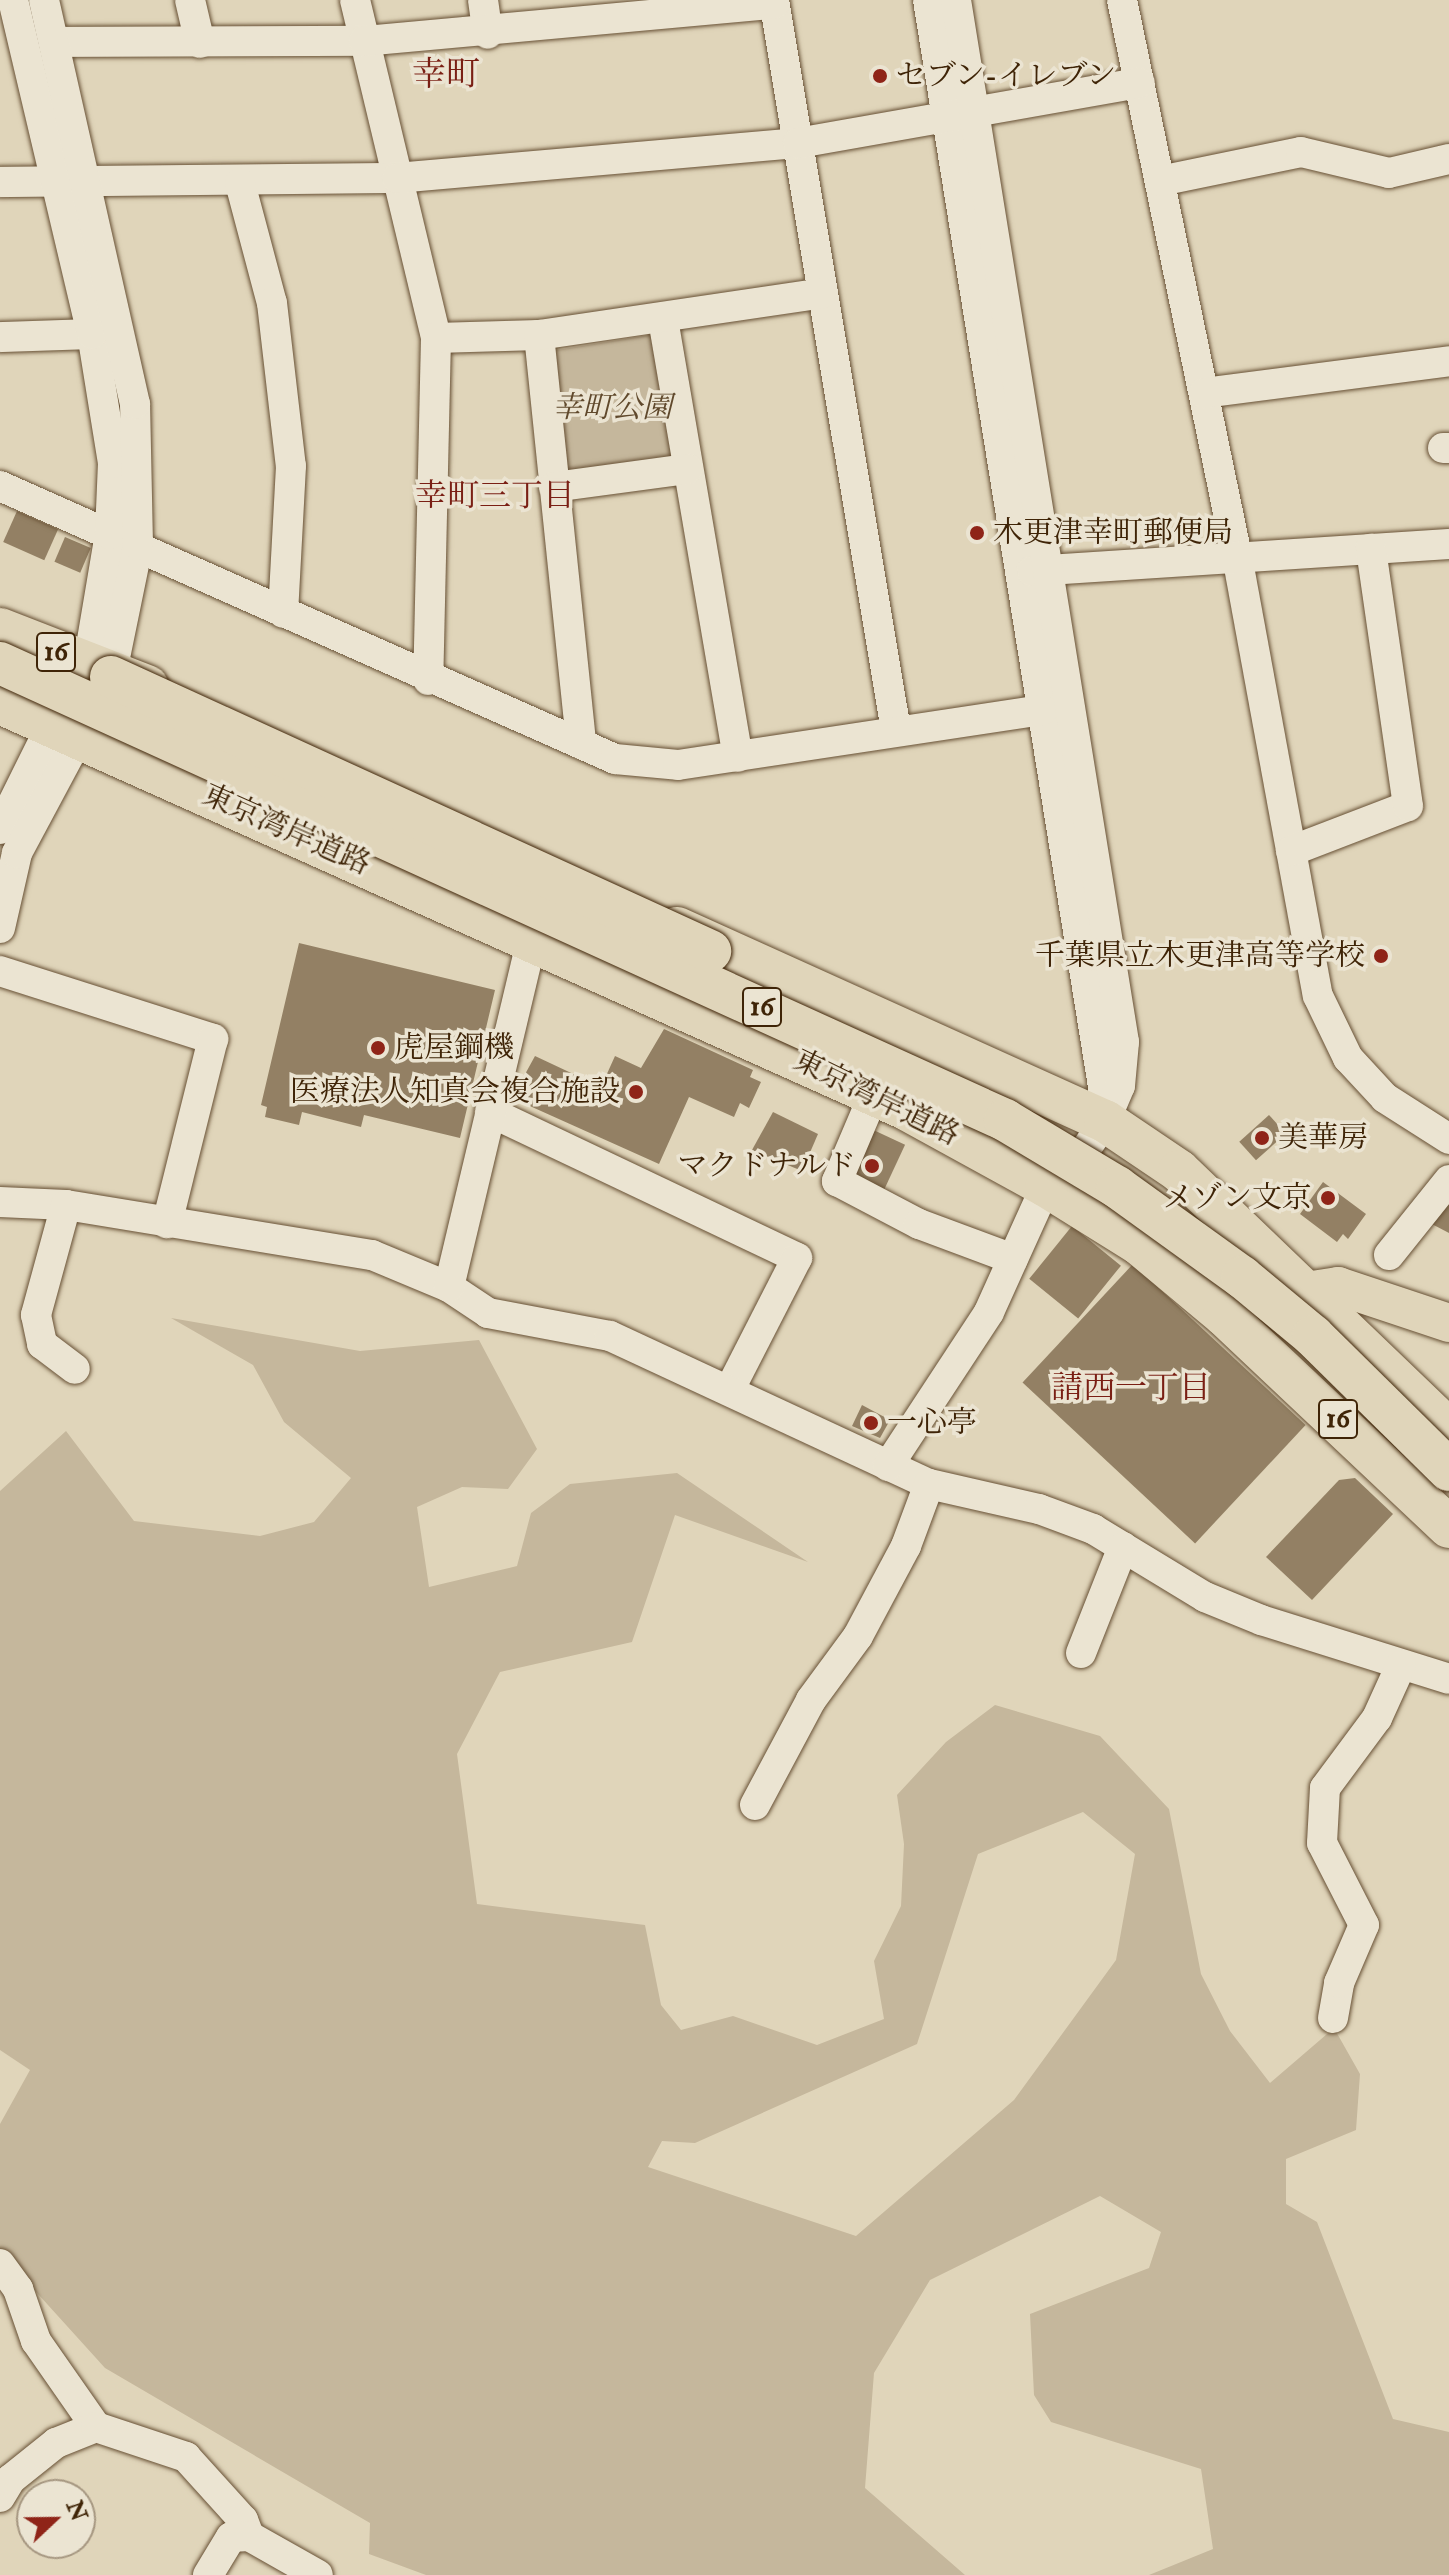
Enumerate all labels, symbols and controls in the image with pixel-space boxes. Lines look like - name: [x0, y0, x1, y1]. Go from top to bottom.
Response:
- district label: 幸町: [412, 55, 480, 95]
- place label: セブン-イレブン: [896, 58, 1119, 94]
- marker: セブン-イレブン: [871, 67, 889, 85]
- park label: 幸町公園: [552, 390, 672, 426]
- district label: 幸町三丁目: [415, 477, 575, 515]
- place label: 木更津幸町郵便局: [993, 515, 1233, 551]
- marker: 木更津幸町郵便局: [968, 524, 986, 542]
- road number: 16: [36, 628, 76, 676]
- street label: 東京湾岸道路: [196, 777, 376, 883]
- place label: 千葉県立木更津高等学校: [1035, 938, 1365, 974]
- marker: 千葉県立木更津高等学校: [1372, 947, 1390, 965]
- road number: 16: [742, 983, 782, 1031]
- place label: 虎屋鋼機: [394, 1030, 514, 1066]
- marker: 虎屋鋼機: [369, 1039, 387, 1057]
- street label: 東京湾岸道路: [787, 1042, 965, 1154]
- place label: 医療法人知真会複合施設: [290, 1074, 620, 1110]
- marker: 医療法人知真会複合施設: [627, 1083, 645, 1101]
- place label: 美華房: [1278, 1120, 1368, 1156]
- marker: 美華房: [1253, 1129, 1271, 1147]
- place label: マクドナルド: [676, 1148, 856, 1184]
- marker: マクドナルド: [863, 1157, 881, 1175]
- place label: メゾン文京: [1162, 1180, 1312, 1216]
- marker: メゾン文京: [1319, 1189, 1337, 1207]
- district label: 請西一丁目: [1051, 1369, 1211, 1407]
- road number: 16: [1318, 1395, 1358, 1443]
- place label: 一心亭: [887, 1405, 977, 1441]
- marker: 一心亭: [862, 1414, 880, 1432]
- north arrow: [16, 2479, 96, 2559]
- text: N: [60, 2496, 93, 2525]

